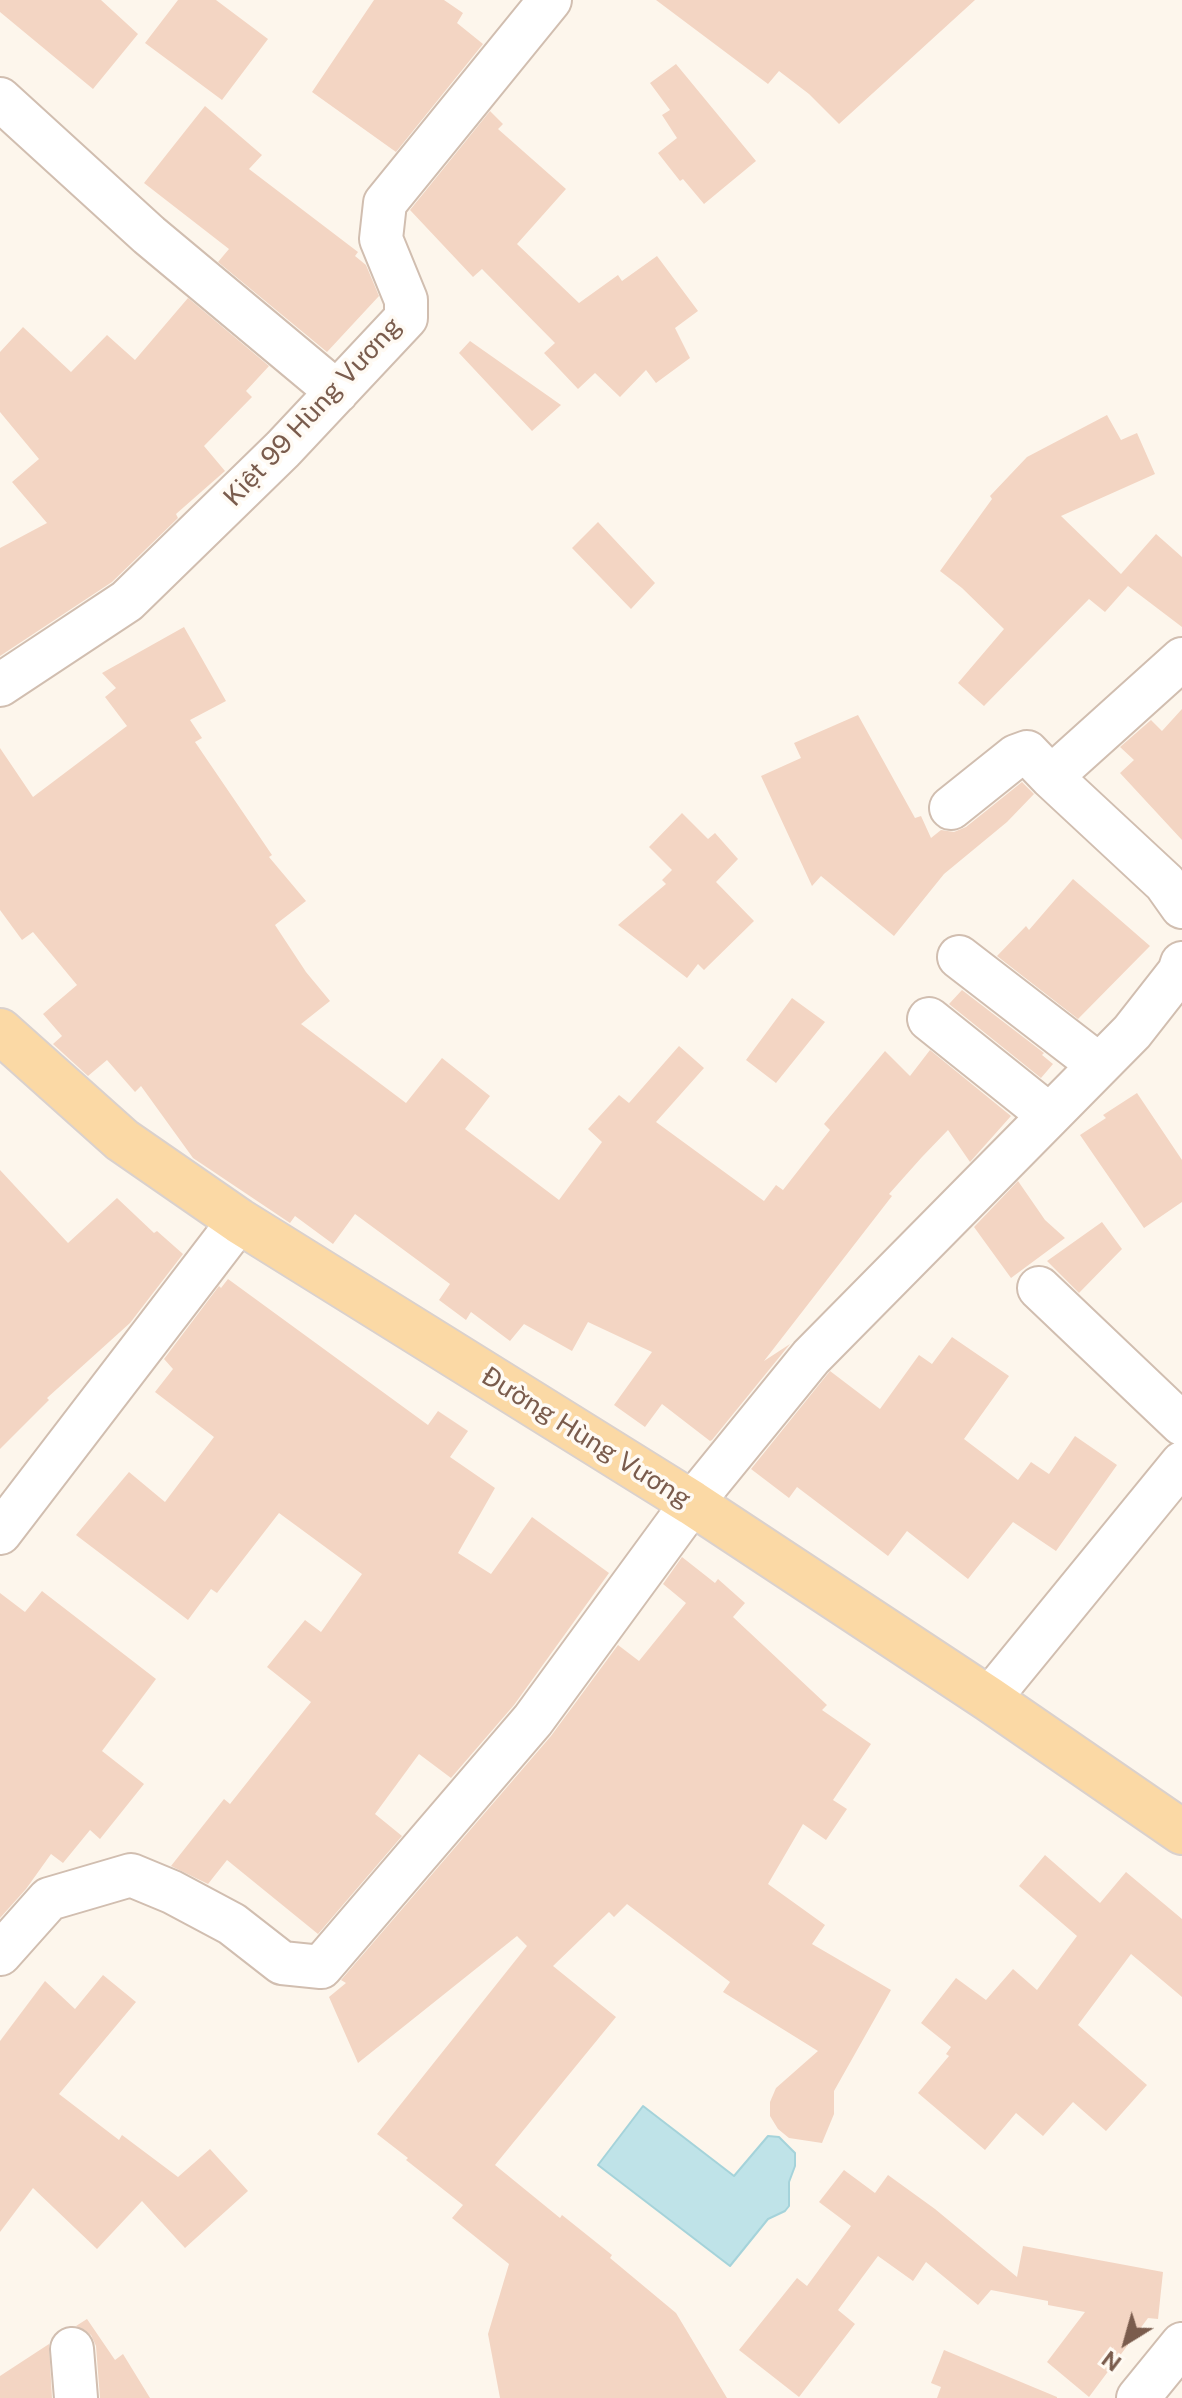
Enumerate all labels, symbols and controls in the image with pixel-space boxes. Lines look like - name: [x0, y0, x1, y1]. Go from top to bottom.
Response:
- street label: Kiệt 99 Hùng Vương: [217, 311, 409, 513]
- street label: Đường Hùng Vương: [475, 1361, 697, 1515]
- north arrow: [1086, 2302, 1166, 2382]
- text: N: [1097, 2346, 1126, 2377]

